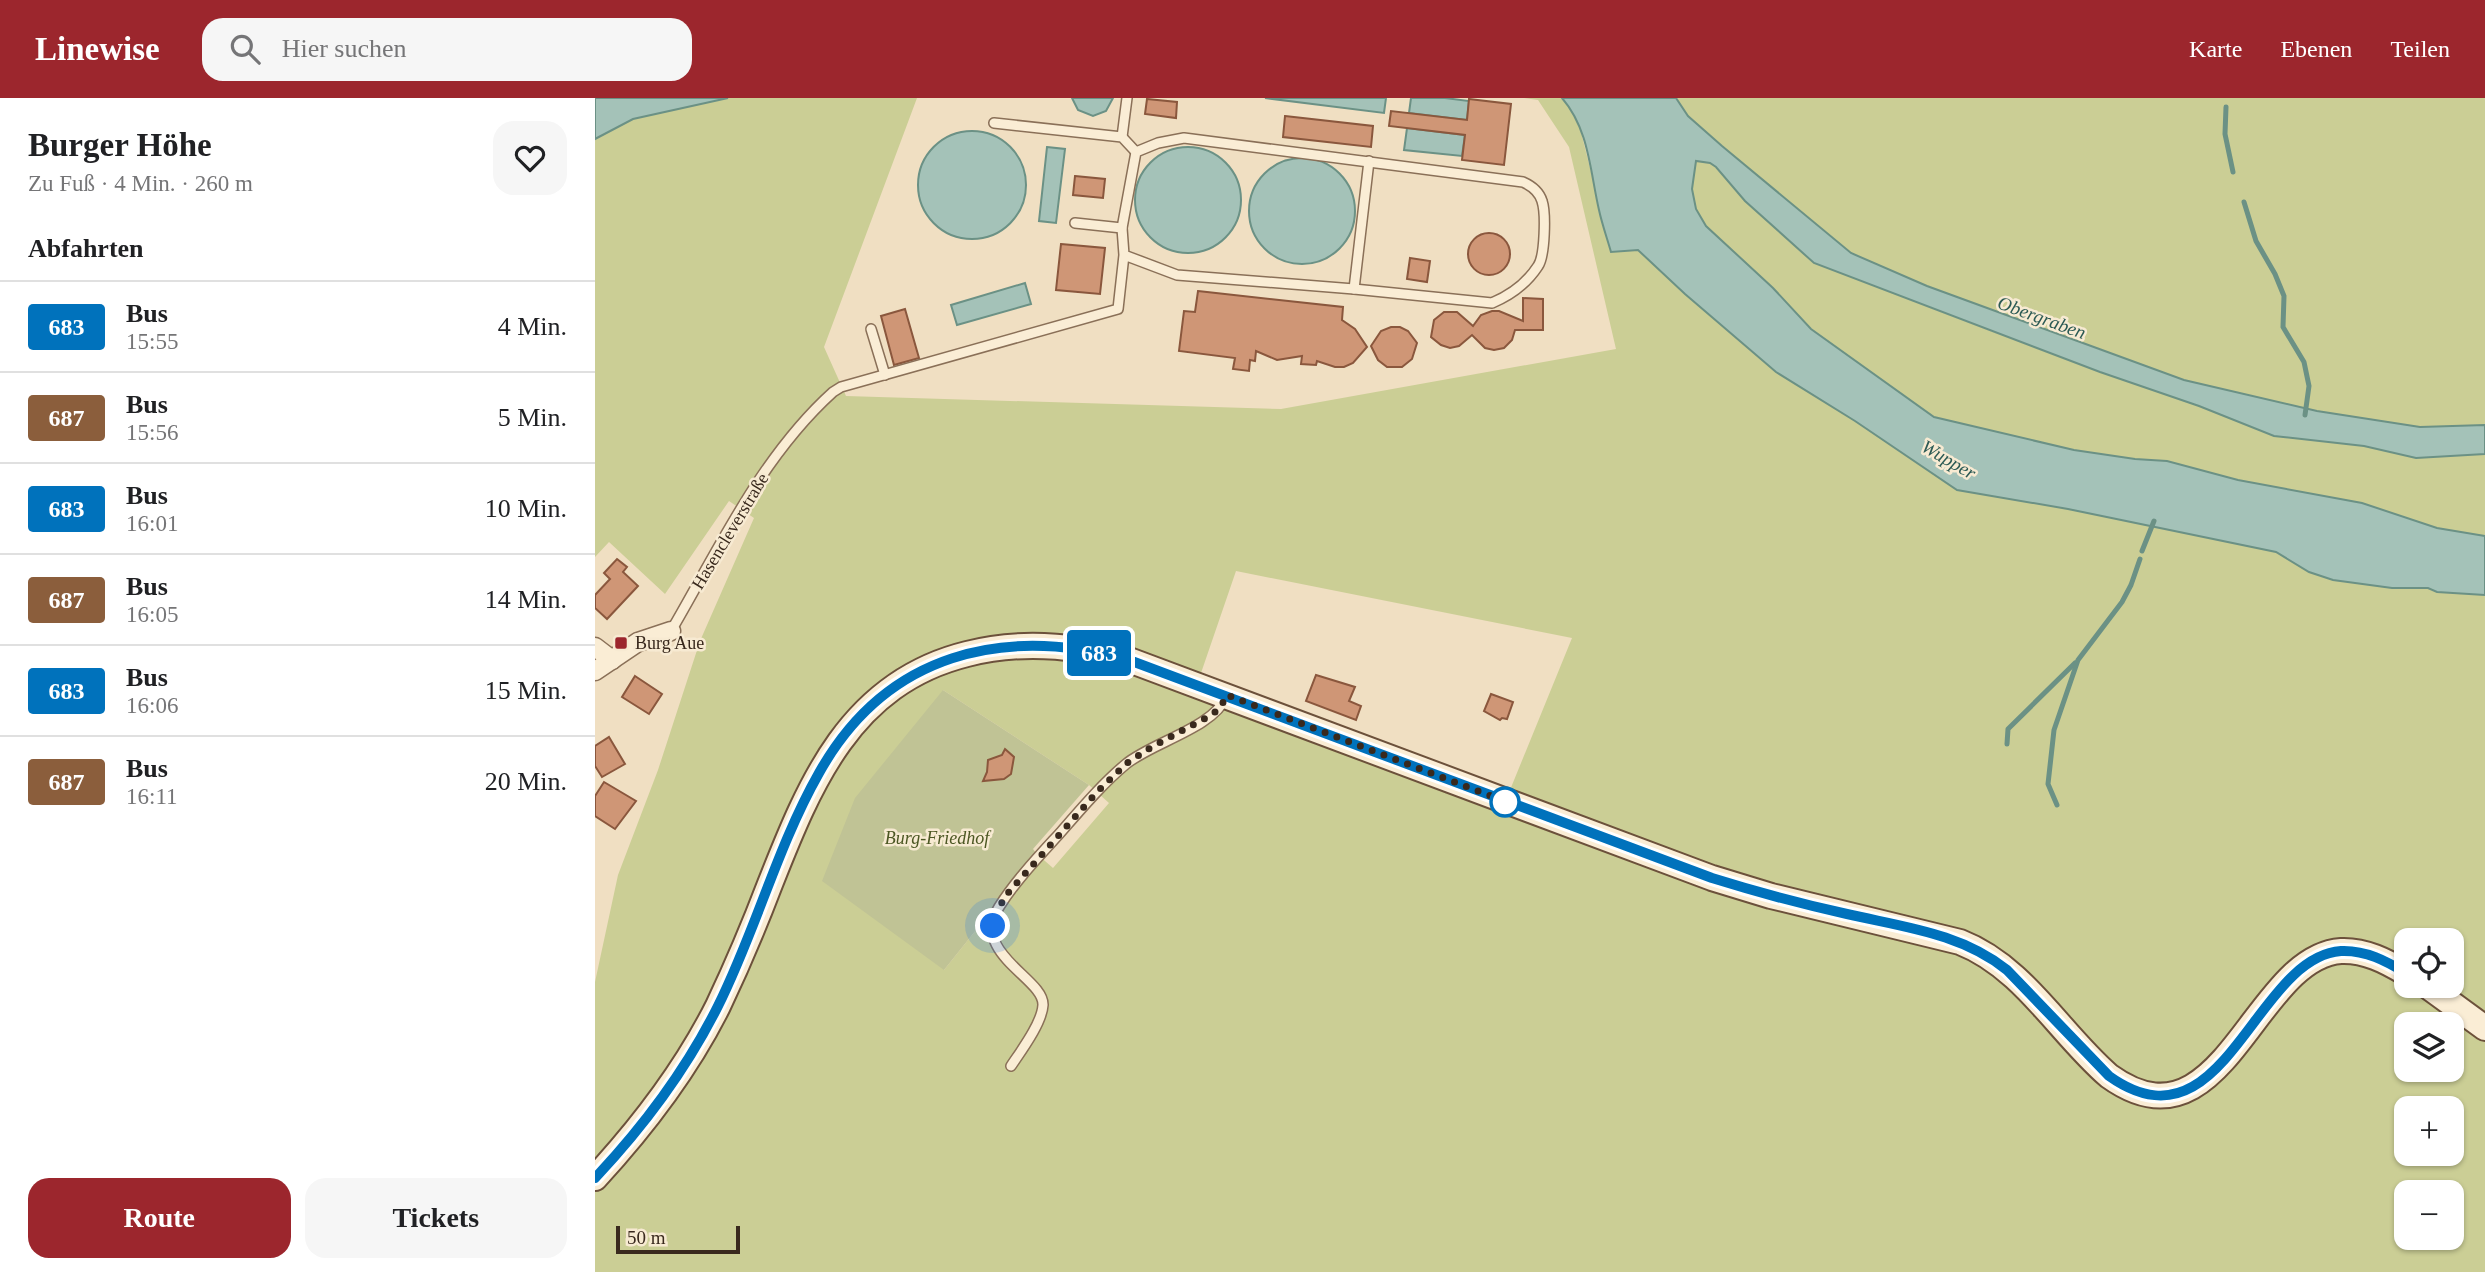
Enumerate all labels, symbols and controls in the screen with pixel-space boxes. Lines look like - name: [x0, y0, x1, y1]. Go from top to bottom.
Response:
- search box: [202, 18, 692, 81]
- icon: search: [226, 30, 264, 68]
- text: Linewise: [35, 31, 160, 67]
- text: Hier suchen: [282, 34, 407, 63]
- text: Karte: [2189, 36, 2242, 62]
- text: Ebenen: [2280, 36, 2352, 62]
- text: Teilen: [2390, 36, 2450, 62]
- button: heart: [493, 121, 567, 195]
- text: Burger Höhe: [28, 127, 212, 163]
- text: Zu Fuß · 4 Min. · 260 m: [28, 171, 253, 196]
- text: Abfahrten: [28, 234, 144, 263]
- water label: Obergraben: [1995, 292, 2089, 343]
- text: Bus: [126, 299, 168, 328]
- text: 4 Min.: [498, 312, 567, 341]
- text: 683: [49, 314, 85, 340]
- text: 15:55: [126, 329, 178, 354]
- text: Bus: [126, 390, 168, 419]
- text: 5 Min.: [498, 403, 567, 432]
- text: 687: [49, 405, 85, 431]
- text: 15:56: [126, 420, 178, 445]
- water label: Wupper: [1918, 436, 1980, 484]
- street label: Hasencleverstraße: [687, 469, 773, 593]
- text: Bus: [126, 481, 168, 510]
- text: 10 Min.: [485, 494, 567, 523]
- text: 683: [49, 496, 85, 522]
- text: 16:01: [126, 511, 178, 536]
- text: Bus: [126, 572, 168, 601]
- text: 14 Min.: [485, 585, 567, 614]
- text: 687: [49, 587, 85, 613]
- text: 16:05: [126, 602, 178, 627]
- line badge: 683: [1059, 630, 1139, 676]
- place label: Burg Aue: [635, 633, 704, 653]
- marker: Burg Aue: [613, 635, 629, 651]
- text: 683: [1081, 640, 1117, 666]
- text: Bus: [126, 663, 168, 692]
- text: 15 Min.: [485, 676, 567, 705]
- text: 683: [49, 678, 85, 704]
- text: 16:06: [126, 693, 178, 718]
- text: Bus: [126, 754, 168, 783]
- text: 20 Min.: [485, 767, 567, 796]
- text: 687: [49, 769, 85, 795]
- text: 16:11: [126, 784, 178, 809]
- unlabelled marker: [1490, 787, 1520, 817]
- park label: Burg-Friedhof: [885, 828, 992, 848]
- your location: [975, 908, 1010, 943]
- map controls: [2394, 928, 2464, 1250]
- button: locate: [2394, 928, 2464, 998]
- button: layers: [2394, 1012, 2464, 1082]
- button: +: [2394, 1096, 2464, 1166]
- button: Route: [28, 1178, 291, 1258]
- button: Tickets: [305, 1178, 567, 1258]
- button: −: [2394, 1180, 2464, 1250]
- scale bar: [616, 1223, 740, 1255]
- text: 50 m: [627, 1227, 666, 1248]

